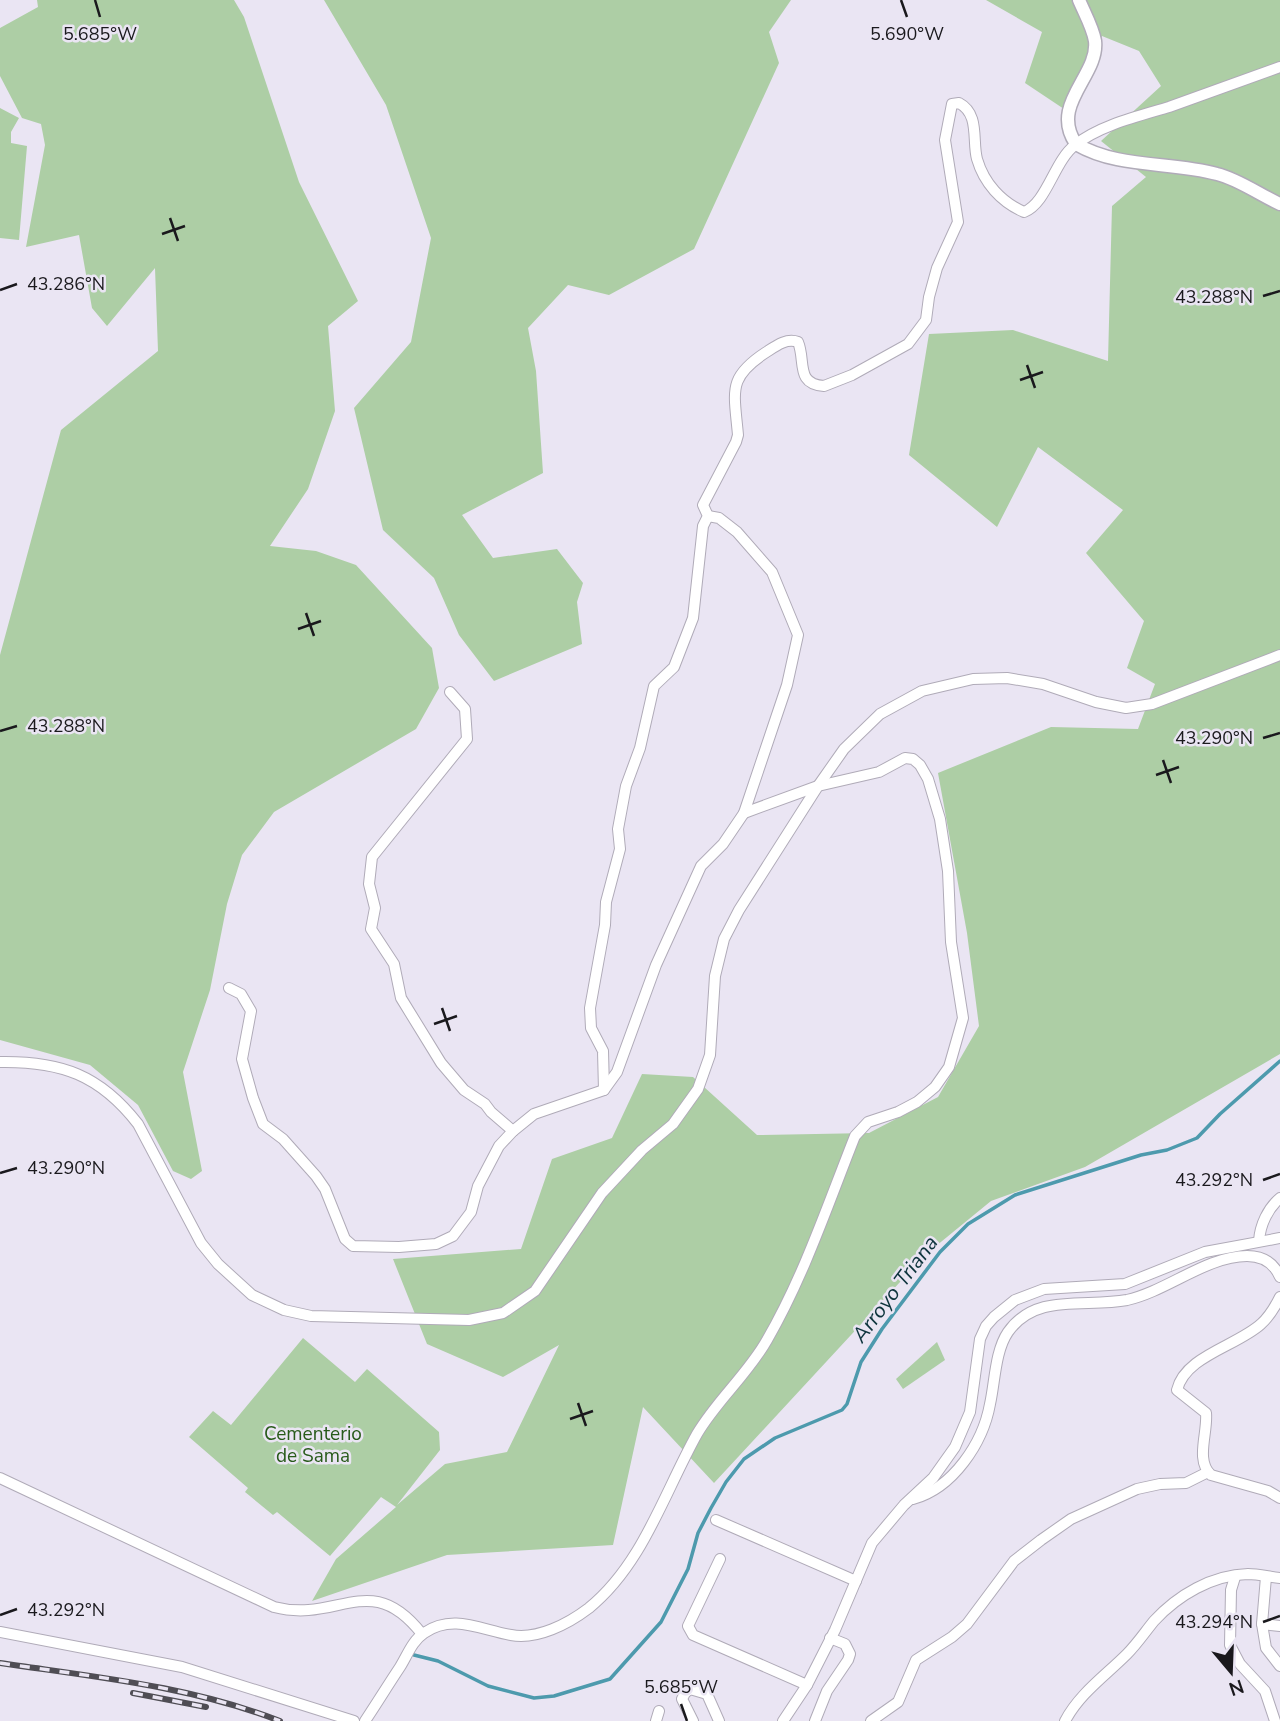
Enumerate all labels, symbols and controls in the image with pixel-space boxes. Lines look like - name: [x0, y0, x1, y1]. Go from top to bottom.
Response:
- text: 5.685°W: [63, 22, 137, 46]
- text: 5.690°W: [870, 22, 944, 46]
- text: 43.286°N: [27, 272, 105, 296]
- text: 43.288°N: [1175, 285, 1253, 309]
- text: 43.288°N: [27, 714, 105, 738]
- text: 43.290°N: [1175, 726, 1253, 750]
- text: 43.290°N: [27, 1156, 105, 1180]
- text: 43.292°N: [1175, 1168, 1253, 1192]
- water label: Arroyo Triana: [845, 1230, 944, 1349]
- park label: Cementerio de Sama: [264, 1421, 362, 1469]
- text: 43.292°N: [27, 1598, 105, 1622]
- text: 43.294°N: [1175, 1610, 1253, 1634]
- north arrow: [1196, 1637, 1266, 1707]
- text: N: [1225, 1673, 1247, 1702]
- text: 5.685°W: [644, 1675, 718, 1699]

